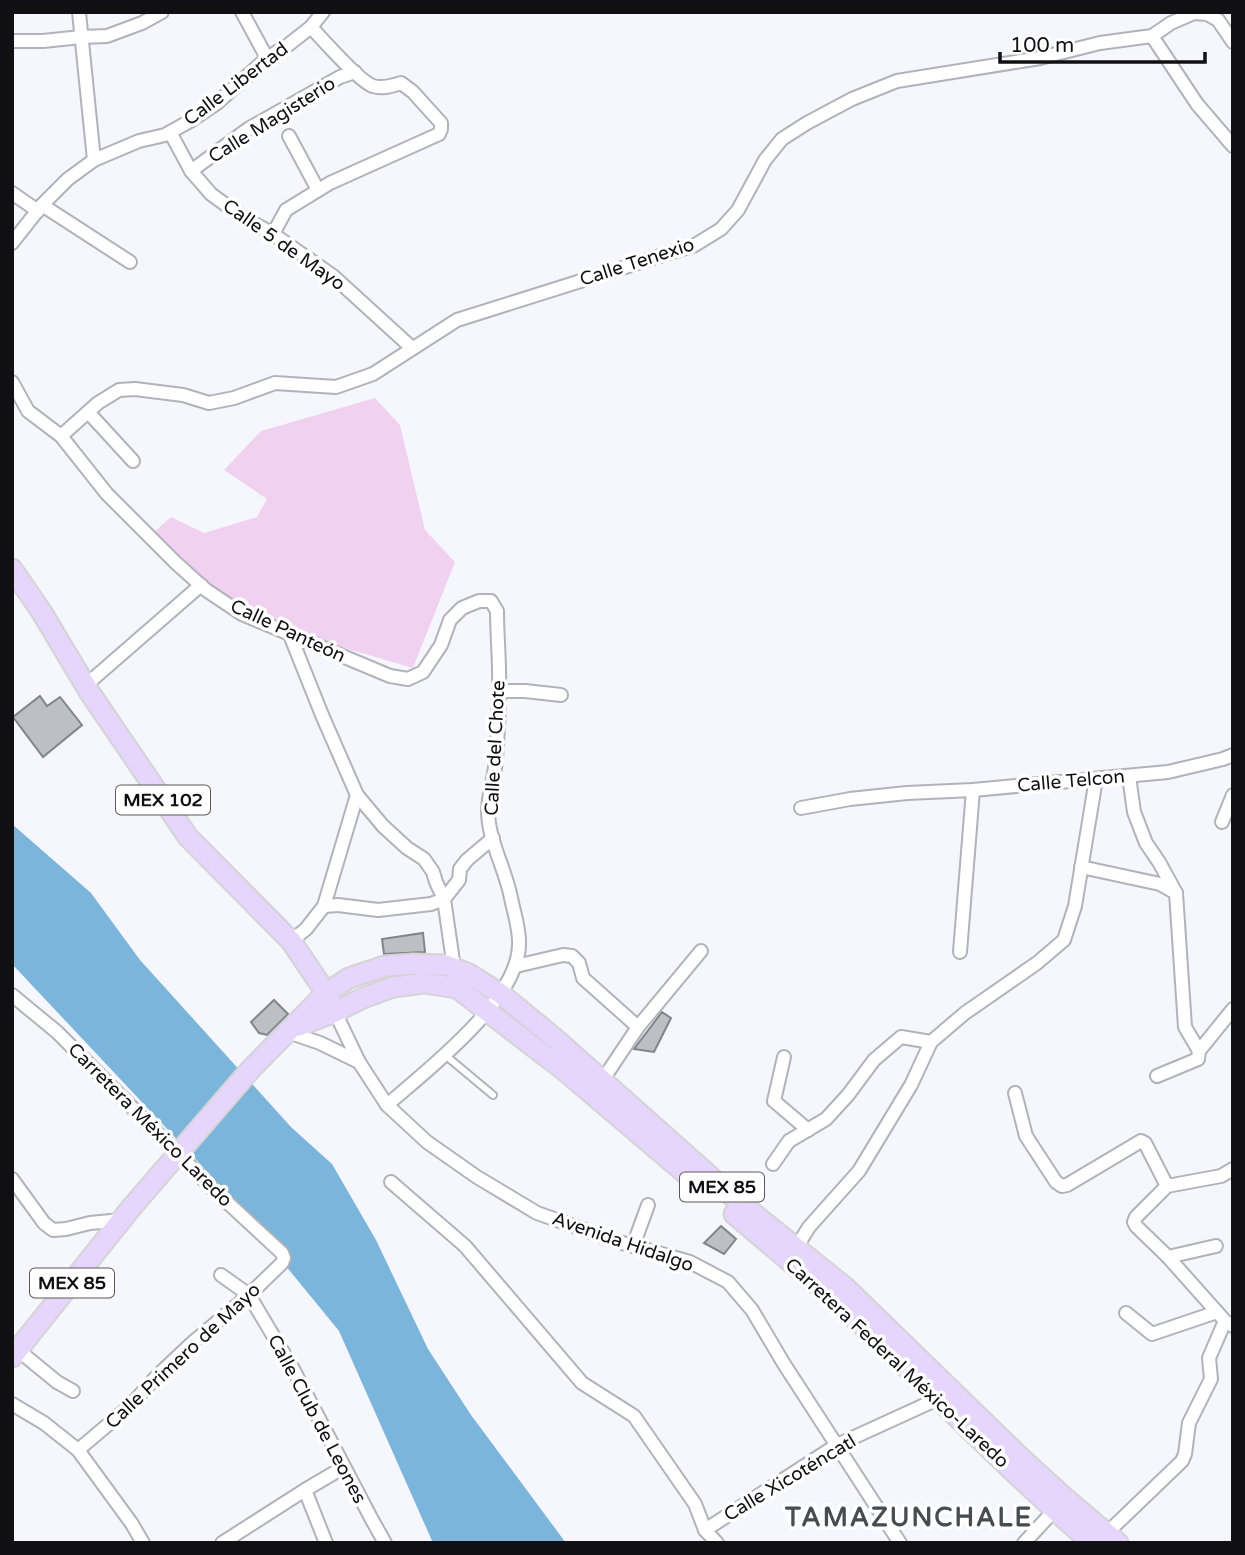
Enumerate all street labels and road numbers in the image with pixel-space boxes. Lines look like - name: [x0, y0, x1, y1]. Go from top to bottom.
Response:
- street label: Calle Libertad: [180, 38, 292, 130]
- street label: Calle Magisterio: [205, 72, 339, 168]
- street label: Calle 5 de Mayo: [219, 195, 349, 295]
- street label: Calle Tenexio: [577, 233, 697, 291]
- street label: Calle Panteón: [227, 595, 349, 667]
- street label: Calle del Chote: [480, 680, 510, 816]
- street label: Calle Telcon: [1016, 765, 1126, 797]
- road number: MEX 102: [116, 786, 210, 814]
- street label: Carretera México Laredo: [63, 1038, 237, 1212]
- road number: MEX 85: [680, 1172, 764, 1202]
- street label: Avenida Hidalgo: [549, 1208, 697, 1276]
- street label: Carretera Federal México-Laredo: [781, 1253, 1013, 1473]
- road number: MEX 85: [30, 1268, 114, 1298]
- street label: Calle Primero de Mayo: [101, 1279, 265, 1433]
- street label: Calle Club de Leones: [263, 1331, 371, 1507]
- street label: Calle Xicoténcatl: [720, 1430, 860, 1526]

